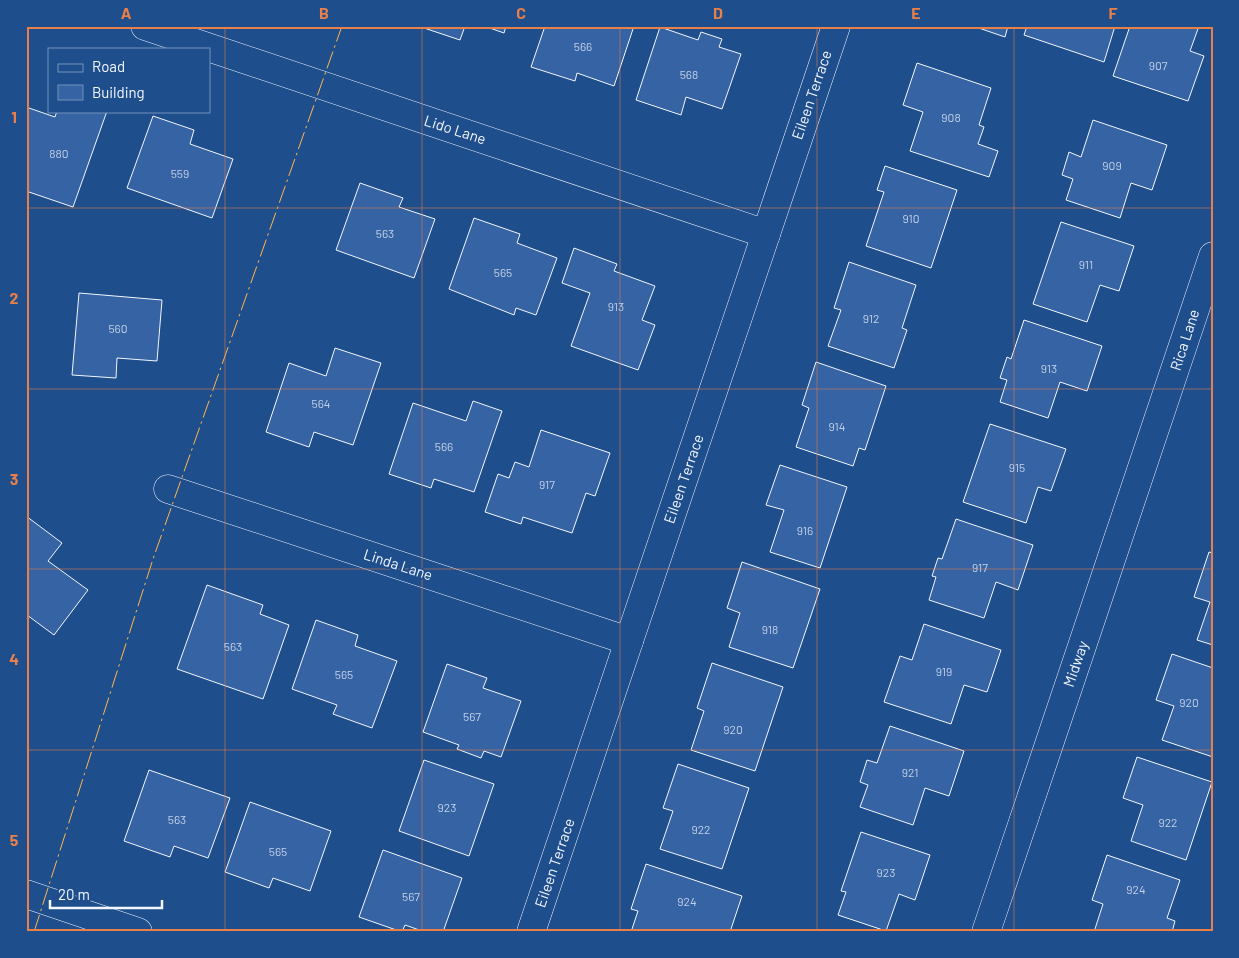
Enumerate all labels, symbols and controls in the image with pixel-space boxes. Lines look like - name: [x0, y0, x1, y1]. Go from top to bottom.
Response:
- text: A: [121, 3, 132, 22]
- text: B: [319, 3, 329, 22]
- text: C: [516, 3, 526, 22]
- text: D: [713, 3, 723, 22]
- text: E: [911, 3, 921, 22]
- text: F: [1109, 3, 1118, 22]
- house number: 566: [574, 39, 592, 53]
- legend: [48, 48, 210, 112]
- street label: Eileen Terrace: [787, 48, 835, 142]
- text: Road: [92, 57, 125, 75]
- house number: 907: [1149, 58, 1168, 72]
- house number: 568: [680, 67, 698, 81]
- text: Building: [92, 83, 145, 101]
- text: 1: [11, 107, 17, 126]
- house number: 908: [941, 110, 961, 124]
- street label: Lido Lane: [422, 111, 488, 147]
- house number: 880: [49, 146, 69, 160]
- house number: 909: [1102, 158, 1122, 172]
- house number: 559: [171, 166, 189, 180]
- house number: 910: [903, 211, 920, 225]
- house number: 563: [376, 226, 394, 240]
- house number: 911: [1079, 257, 1093, 271]
- house number: 565: [494, 265, 512, 279]
- text: 2: [10, 288, 19, 307]
- house number: 913: [608, 299, 624, 313]
- street label: Rica Lane: [1166, 307, 1202, 373]
- house number: 912: [863, 311, 879, 325]
- house number: 560: [108, 321, 128, 335]
- house number: 913: [1041, 361, 1057, 375]
- house number: 564: [312, 396, 330, 410]
- house number: 914: [829, 419, 845, 433]
- street label: Eileen Terrace: [659, 432, 707, 526]
- house number: 566: [435, 439, 453, 453]
- house number: 915: [1009, 460, 1025, 474]
- text: 3: [10, 469, 18, 488]
- house number: 917: [539, 477, 555, 491]
- house number: 916: [797, 523, 813, 537]
- street label: Linda Lane: [362, 544, 435, 584]
- house number: 917: [972, 560, 988, 574]
- house number: 918: [762, 622, 778, 636]
- street label: Midway: [1059, 638, 1091, 689]
- house number: 563: [224, 639, 242, 653]
- text: 4: [9, 649, 19, 668]
- house number: 919: [936, 664, 952, 678]
- house number: 565: [335, 667, 353, 681]
- house number: 920: [1179, 695, 1199, 709]
- house number: 567: [463, 709, 481, 723]
- house number: 920: [723, 722, 743, 736]
- house number: 921: [902, 765, 918, 779]
- house number: 923: [438, 800, 456, 814]
- house number: 563: [168, 812, 186, 826]
- house number: 922: [1158, 815, 1178, 829]
- street label: Eileen Terrace: [530, 816, 578, 910]
- house number: 922: [691, 822, 711, 836]
- text: 5: [10, 830, 19, 849]
- house number: 565: [269, 844, 287, 858]
- house number: 923: [877, 865, 895, 879]
- scale bar: [50, 878, 162, 910]
- house number: 924: [1126, 882, 1146, 896]
- text: 20 m: [58, 885, 90, 903]
- house number: 567: [402, 889, 420, 903]
- house number: 924: [677, 894, 697, 908]

